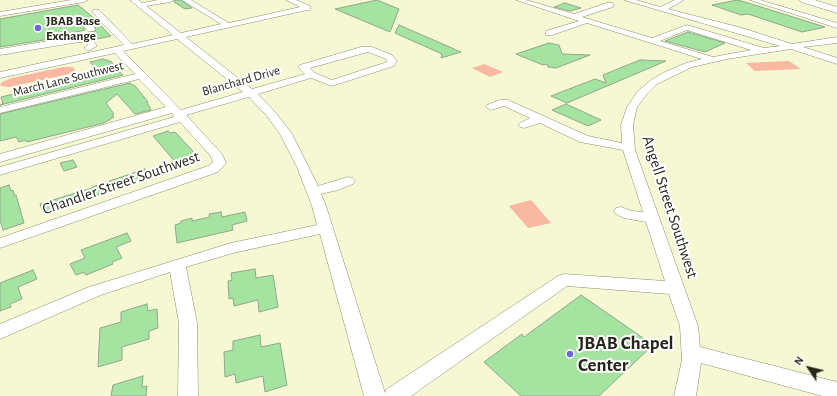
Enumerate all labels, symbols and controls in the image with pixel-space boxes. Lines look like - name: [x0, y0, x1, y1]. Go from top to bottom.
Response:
- place label: JBAB Base Exchange: [46, 13, 100, 44]
- marker: JBAB Base Exchange: [33, 23, 43, 33]
- street label: March Lane Southwest: [11, 58, 125, 100]
- street label: Blanchard Drive: [200, 62, 282, 100]
- street label: Angell Street Southwest: [638, 133, 702, 281]
- street label: Chandler Street Southwest: [40, 147, 202, 219]
- place label: JBAB Chapel Center: [578, 332, 674, 376]
- north arrow: [789, 348, 829, 388]
- marker: JBAB Chapel Center: [565, 349, 575, 359]
- text: N: [792, 355, 805, 367]

